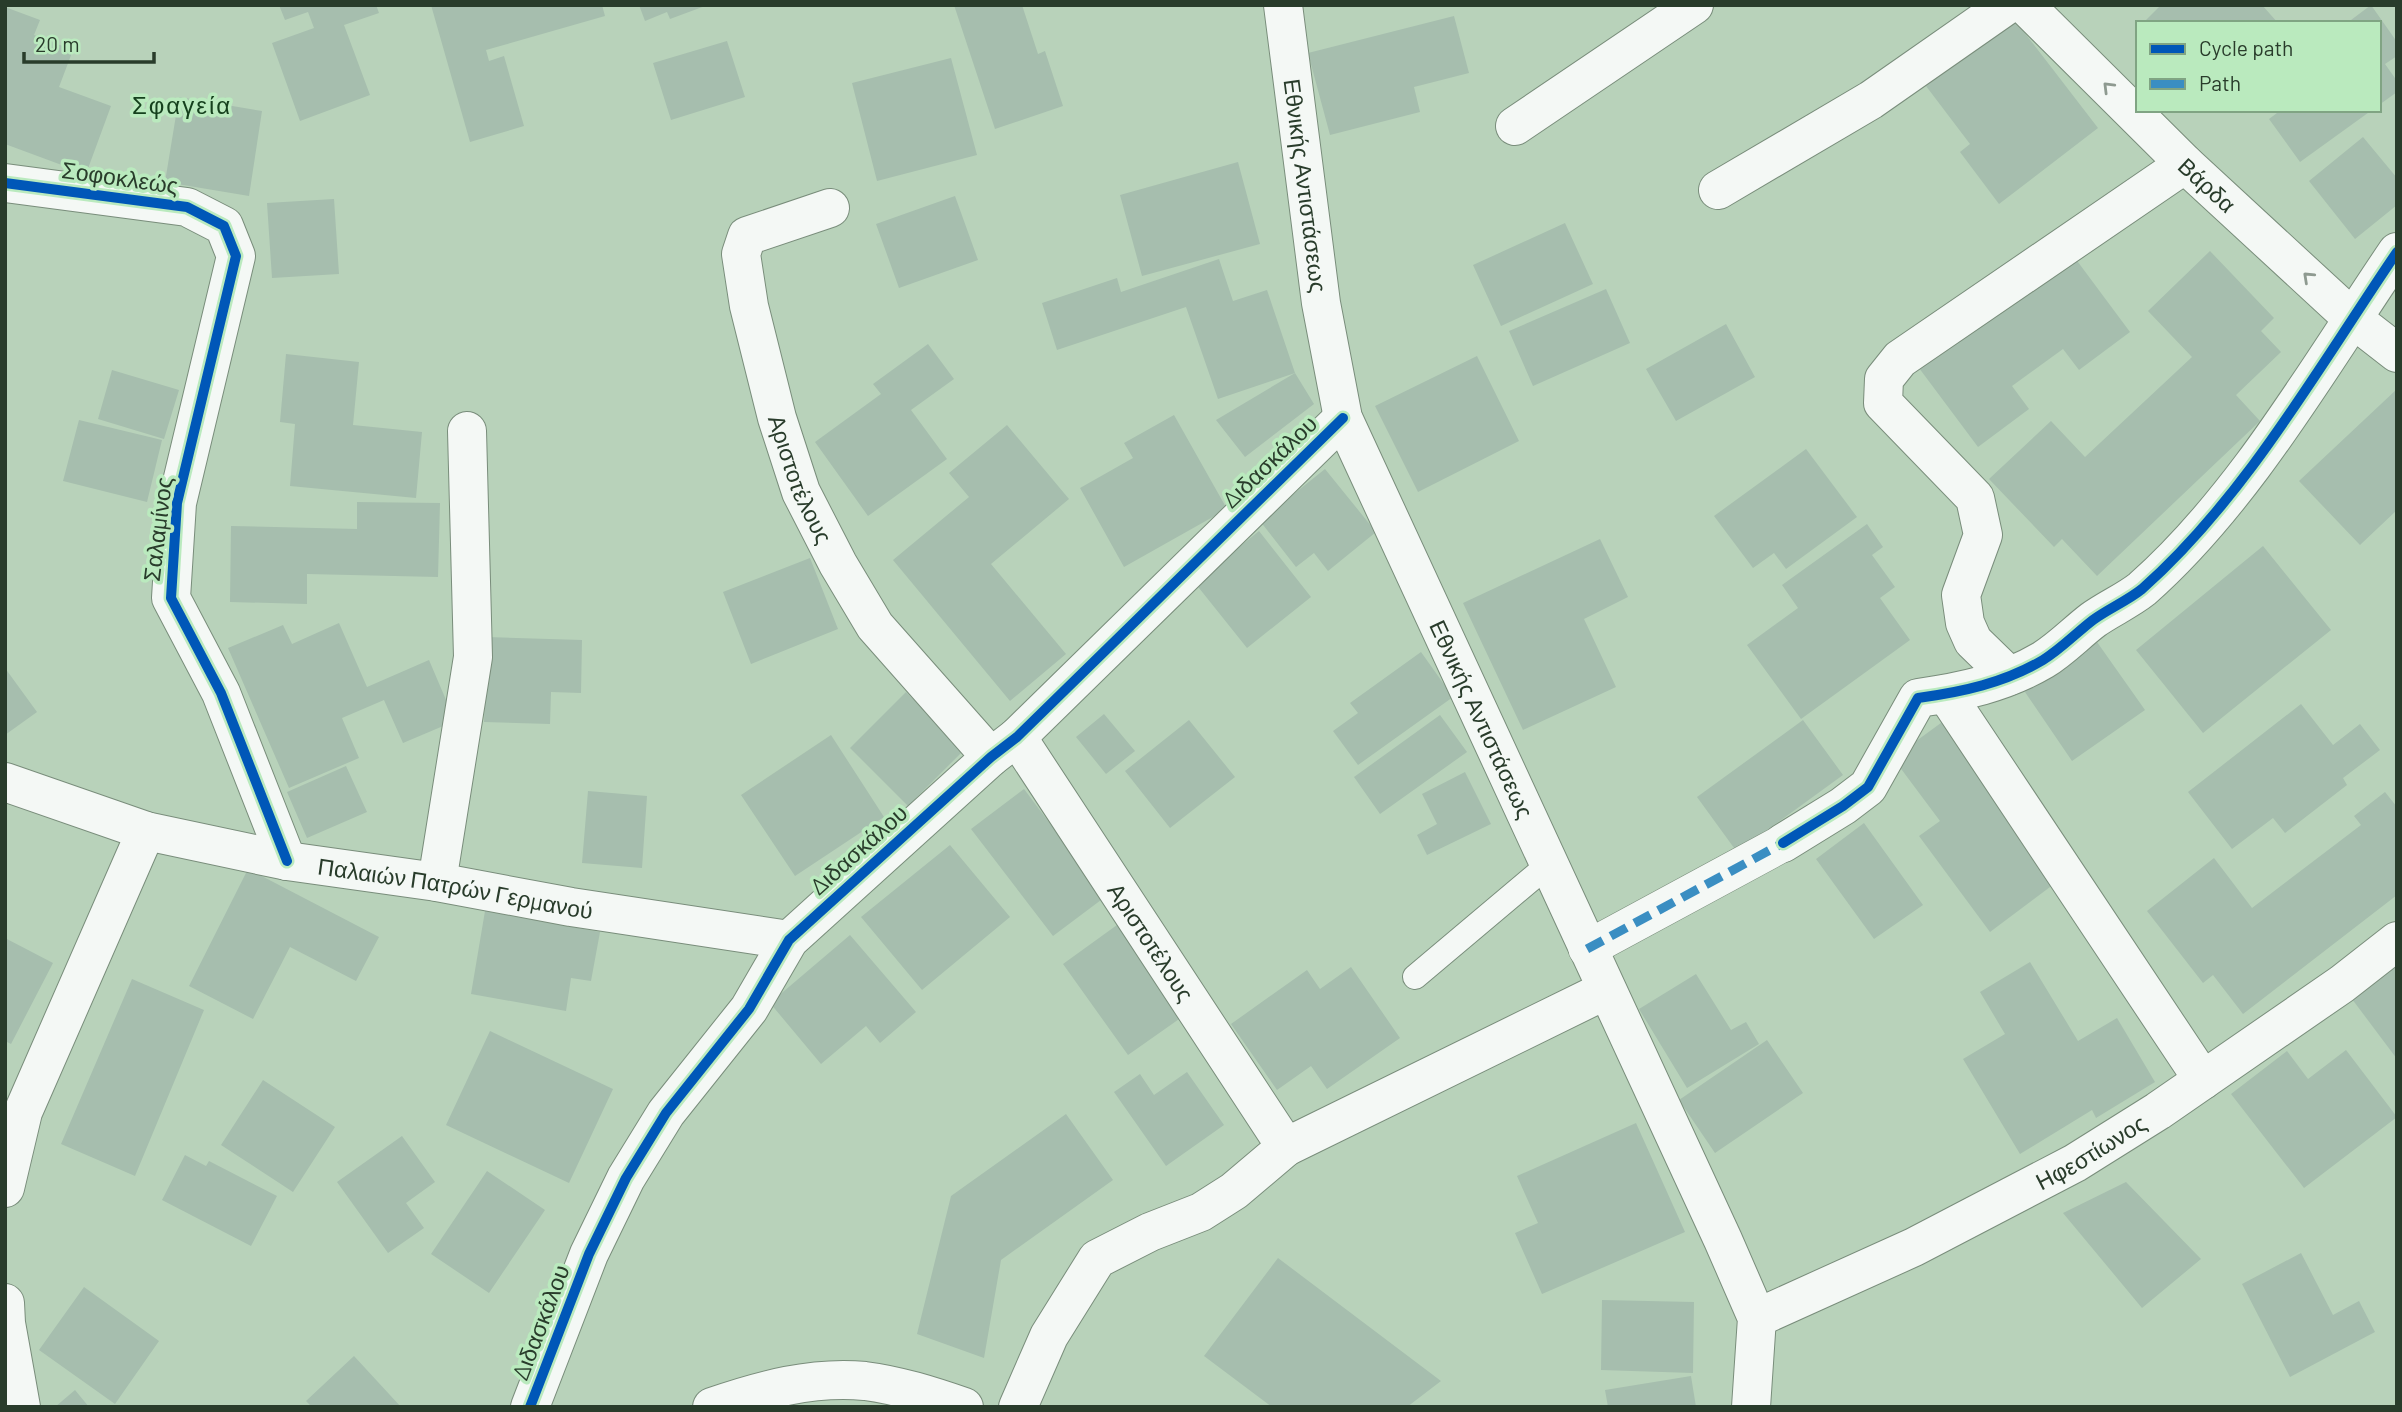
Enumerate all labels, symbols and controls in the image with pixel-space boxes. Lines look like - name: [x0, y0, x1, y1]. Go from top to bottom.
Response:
- scale bar: [24, 21, 154, 65]
- legend: [2136, 21, 2381, 112]
- text: 20 m: [35, 31, 80, 56]
- text: Cycle path: [2199, 35, 2293, 60]
- text: Path: [2199, 70, 2241, 95]
- street label: Εθνικής Αντιστάσεως: [1279, 77, 1334, 294]
- one-way arrow: [2103, 82, 2116, 95]
- district label: Σφαγεία: [132, 90, 232, 119]
- street label: Βάρδα: [2173, 151, 2242, 218]
- street label: Σοφοκλεώς: [60, 155, 180, 199]
- one-way arrow: [2303, 273, 2316, 285]
- street label: Διδασκάλου: [1216, 409, 1322, 513]
- street label: Αριστοτέλους: [763, 411, 839, 548]
- street label: Σαλαμίνος: [137, 475, 177, 583]
- street label: Εθνικής Αντιστάσεως: [1424, 615, 1540, 822]
- street label: Διδασκάλου: [804, 798, 912, 900]
- street label: Παλαιών Πατρών Γερμανού: [316, 851, 595, 924]
- street label: Αριστοτέλους: [1102, 877, 1200, 1006]
- street label: Ηφεστίωνος: [2031, 1108, 2151, 1195]
- street label: Διδασκάλου: [505, 1260, 575, 1384]

